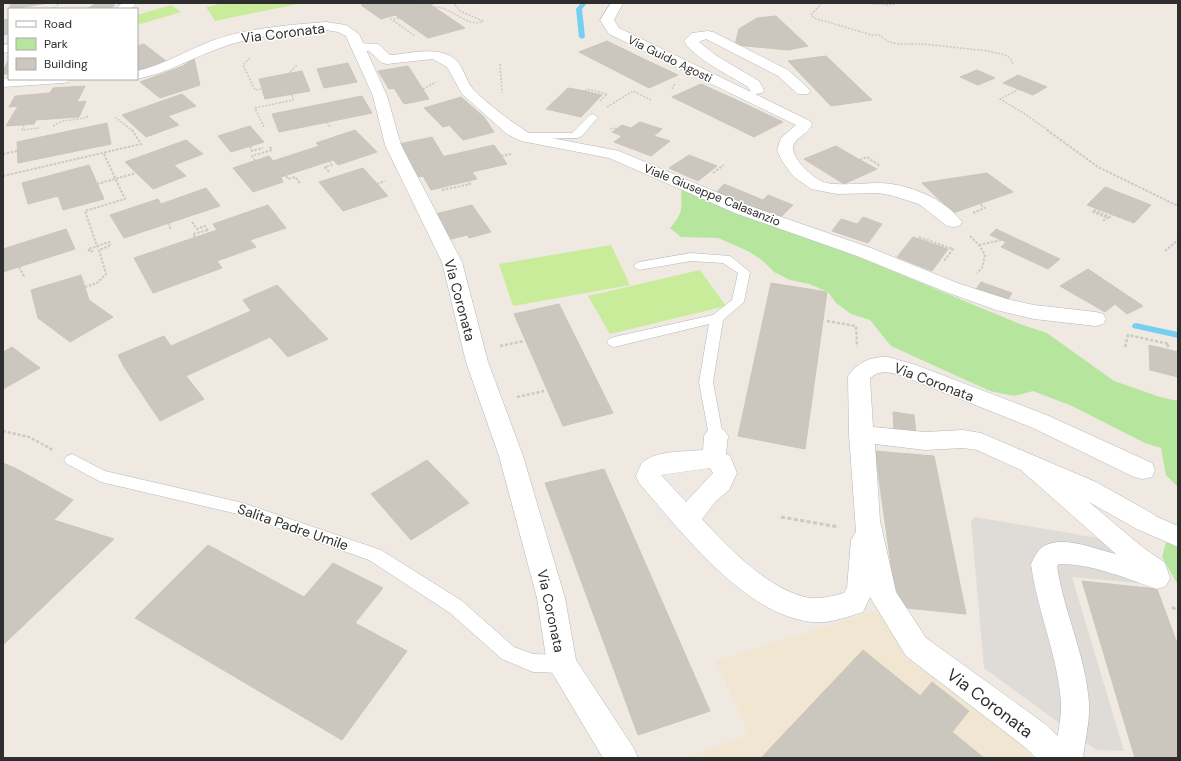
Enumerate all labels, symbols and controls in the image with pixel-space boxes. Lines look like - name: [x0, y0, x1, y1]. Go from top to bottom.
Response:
- legend: [8, 8, 138, 80]
- text: Road: [44, 16, 72, 32]
- street label: Via Coronata: [240, 19, 326, 47]
- street label: Via Guido Agosti: [625, 32, 715, 86]
- text: Park: [44, 36, 68, 52]
- text: Building: [44, 56, 88, 72]
- street label: Viale Giuseppe Calasanzio: [641, 160, 783, 230]
- street label: Via Coronata: [440, 257, 480, 343]
- street label: Via Coronata: [891, 359, 977, 405]
- street label: Salita Padre Umile: [235, 500, 351, 554]
- street label: Via Coronata: [533, 568, 569, 654]
- street label: Via Coronata: [943, 663, 1037, 743]

